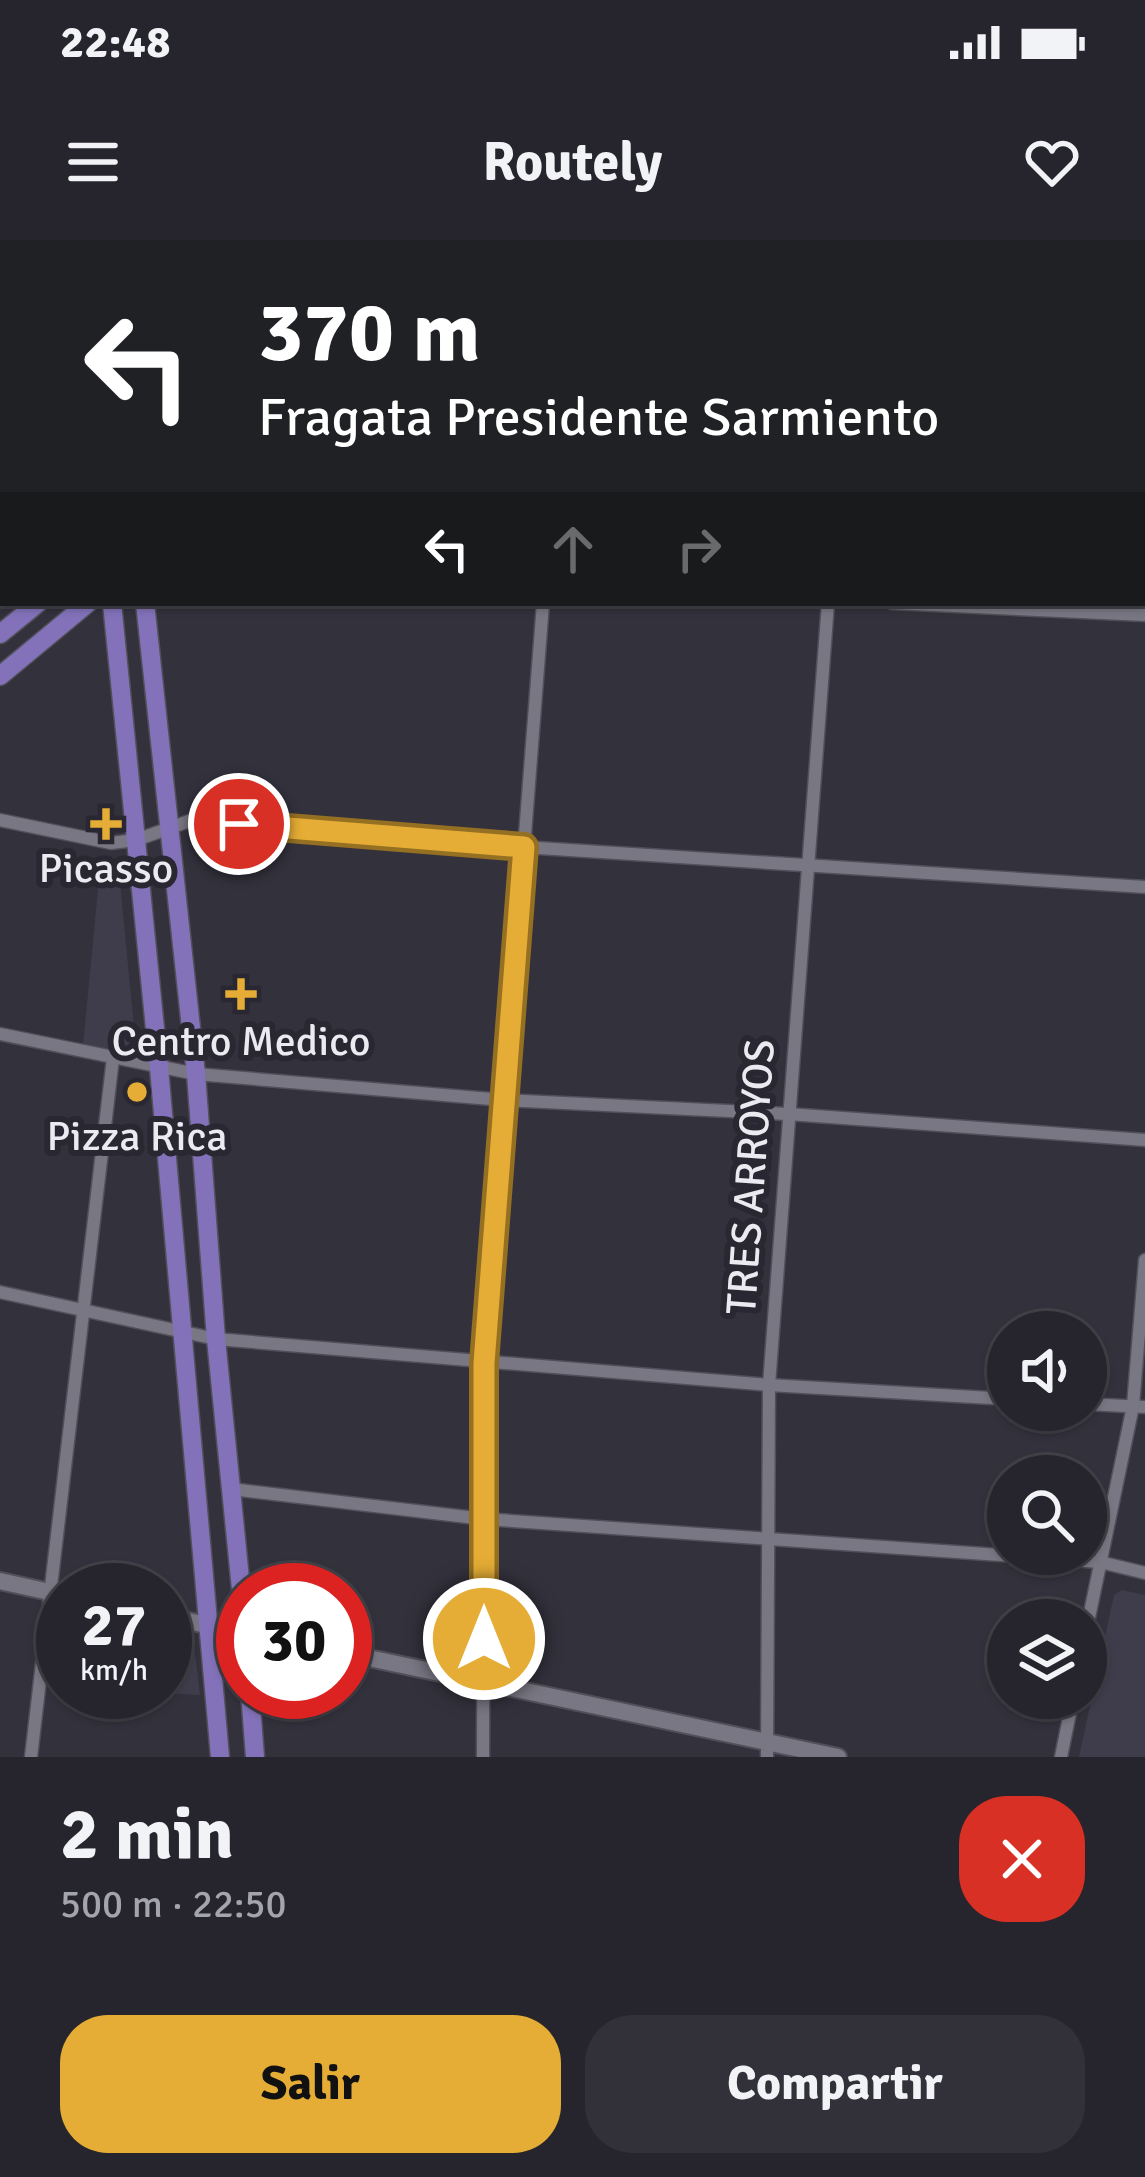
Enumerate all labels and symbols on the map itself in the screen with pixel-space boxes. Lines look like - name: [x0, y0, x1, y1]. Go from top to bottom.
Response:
- pin: [188, 773, 290, 875]
- marker: Picasso: [93, 811, 119, 837]
- place label: Picasso: [39, 843, 173, 894]
- marker: Centro Medico: [225, 978, 257, 1010]
- place label: Centro Medico: [111, 1016, 371, 1067]
- street label: TRES ARROYOS: [716, 1038, 786, 1316]
- marker: Pizza Rica: [124, 1079, 150, 1105]
- place label: Pizza Rica: [47, 1111, 227, 1162]
- speed limit sign: 30: [216, 1563, 372, 1719]
- position arrow: [421, 1576, 547, 1702]

